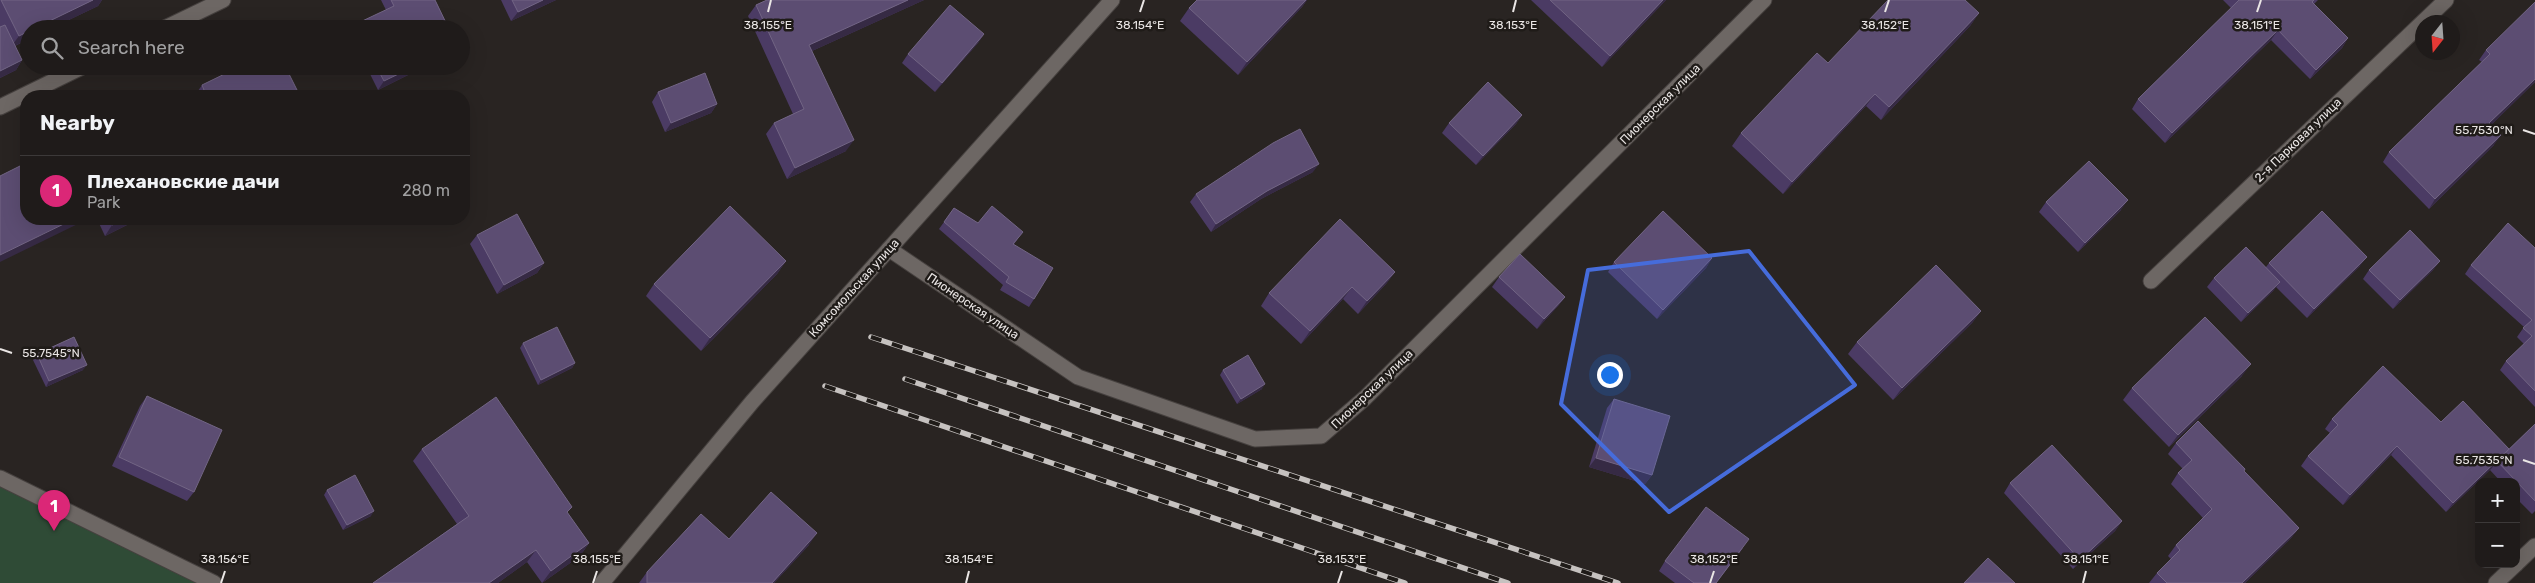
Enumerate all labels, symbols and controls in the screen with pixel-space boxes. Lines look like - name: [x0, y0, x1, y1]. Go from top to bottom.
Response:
- north arrow: [2415, 15, 2460, 60]
- text: 38.155°E: [744, 18, 792, 32]
- text: 38.154°E: [1116, 18, 1164, 32]
- text: 38.153°E: [1489, 18, 1537, 32]
- text: 38.152°E: [1861, 18, 1909, 32]
- text: 38.151°E: [2234, 18, 2280, 32]
- search box: [20, 20, 470, 75]
- icon: search: [38, 34, 66, 62]
- text: Search here: [78, 36, 185, 59]
- street label: Пионерская улица: [1617, 61, 1703, 147]
- street label: 2-я Парковая улица: [2252, 95, 2344, 185]
- text: Nearby: [40, 110, 115, 135]
- text: 55.7530°N: [2455, 123, 2513, 137]
- text: Плехановские дачи: [87, 170, 279, 193]
- text: 1: [52, 181, 60, 200]
- text: 280 m: [402, 181, 450, 200]
- text: Park: [87, 193, 120, 212]
- street label: Комсомольская улица: [806, 236, 902, 340]
- street label: Пионерская улица: [924, 270, 1022, 342]
- text: 55.7545°N: [22, 346, 80, 360]
- street label: Пионерская улица: [1328, 347, 1416, 431]
- your location: [1597, 362, 1623, 388]
- text: 55.7535°N: [2455, 453, 2513, 467]
- map controls: [2475, 478, 2520, 568]
- button: +: [2475, 478, 2520, 523]
- pin: 1: [38, 490, 70, 531]
- button: −: [2475, 523, 2520, 568]
- text: 38.156°E: [201, 552, 249, 566]
- text: 38.155°E: [573, 552, 621, 566]
- text: 38.154°E: [945, 552, 993, 566]
- text: 38.153°E: [1318, 552, 1366, 566]
- text: 38.152°E: [1690, 552, 1738, 566]
- text: 38.151°E: [2063, 552, 2109, 566]

